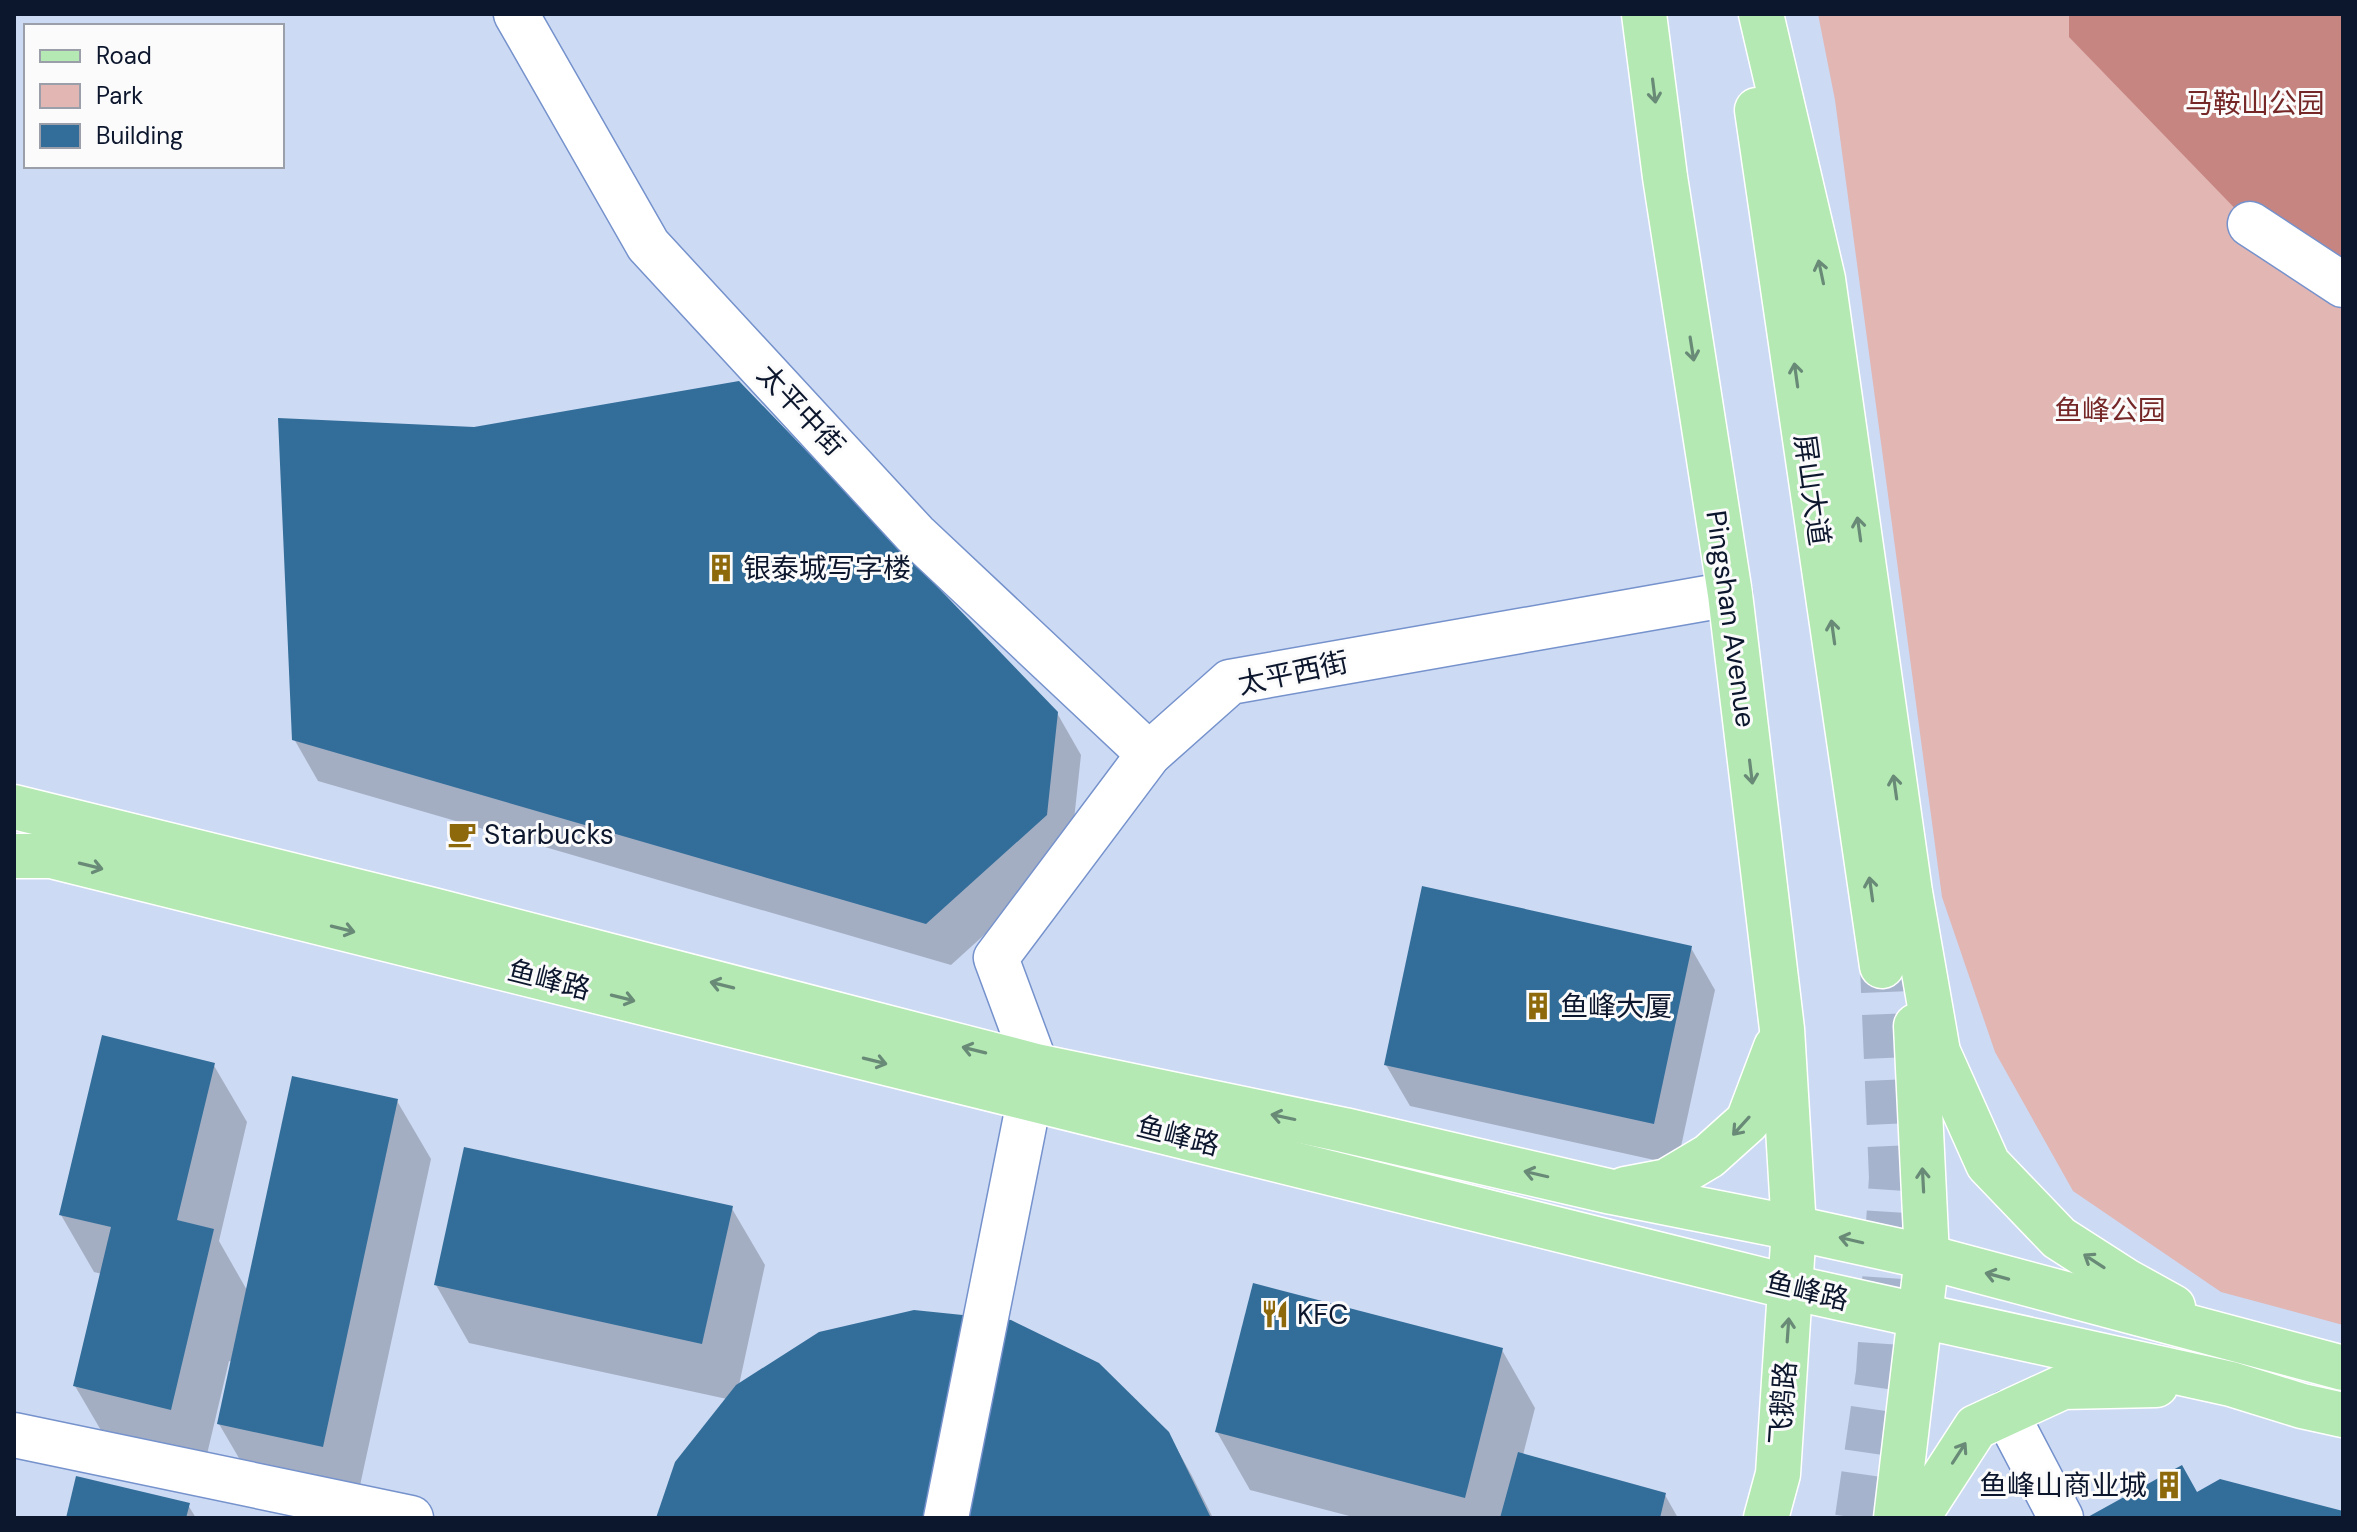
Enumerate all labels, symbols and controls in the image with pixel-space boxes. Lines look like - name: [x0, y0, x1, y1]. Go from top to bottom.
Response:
- legend: [24, 24, 284, 168]
- text: Road: [96, 40, 152, 71]
- one-way arrow: [1646, 77, 1661, 104]
- text: Park: [96, 80, 143, 111]
- park label: 马鞍山公园: [2185, 85, 2325, 122]
- text: Building: [96, 120, 183, 151]
- one-way arrow: [1813, 260, 1828, 285]
- one-way arrow: [1685, 335, 1700, 361]
- street label: 太平中街: [749, 356, 853, 464]
- one-way arrow: [1788, 363, 1803, 388]
- park label: 鱼峰公园: [2054, 392, 2166, 429]
- street label: 屏山大道: [1786, 432, 1838, 548]
- street label: Pingshan Avenue: [1697, 508, 1765, 730]
- one-way arrow: [1851, 517, 1866, 543]
- place label: 银泰城写字楼: [743, 550, 911, 587]
- building icon: 银泰城写字楼: [706, 553, 736, 583]
- one-way arrow: [1825, 620, 1840, 645]
- street label: 太平西街: [1234, 643, 1352, 703]
- one-way arrow: [1744, 758, 1759, 785]
- one-way arrow: [1887, 775, 1902, 800]
- place label: Starbucks: [484, 816, 614, 853]
- cafe icon: Starbucks: [447, 819, 477, 849]
- one-way arrow: [77, 860, 103, 875]
- one-way arrow: [1863, 877, 1878, 902]
- one-way arrow: [330, 922, 356, 937]
- street label: 鱼峰路: [504, 952, 594, 1008]
- one-way arrow: [710, 976, 736, 991]
- place label: 鱼峰大厦: [1560, 988, 1672, 1025]
- building icon: 鱼峰大厦: [1523, 991, 1553, 1021]
- one-way arrow: [609, 992, 635, 1007]
- one-way arrow: [962, 1041, 988, 1056]
- one-way arrow: [862, 1055, 887, 1070]
- street label: 鱼峰路: [1133, 1108, 1223, 1164]
- one-way arrow: [1270, 1109, 1296, 1124]
- one-way arrow: [1732, 1115, 1751, 1136]
- one-way arrow: [1524, 1166, 1550, 1181]
- one-way arrow: [1916, 1167, 1931, 1194]
- one-way arrow: [1838, 1232, 1864, 1247]
- one-way arrow: [2083, 1252, 2106, 1268]
- street label: 鱼峰路: [1762, 1264, 1852, 1318]
- one-way arrow: [1985, 1268, 2011, 1283]
- place label: KFC: [1297, 1296, 1348, 1333]
- restaurant icon: KFC: [1260, 1299, 1290, 1329]
- one-way arrow: [1781, 1317, 1796, 1344]
- street label: 飞鹅路: [1762, 1360, 1804, 1446]
- one-way arrow: [1951, 1442, 1967, 1464]
- place label: 鱼峰山商业城: [1979, 1467, 2147, 1504]
- building icon: 鱼峰山商业城: [2154, 1470, 2184, 1500]

